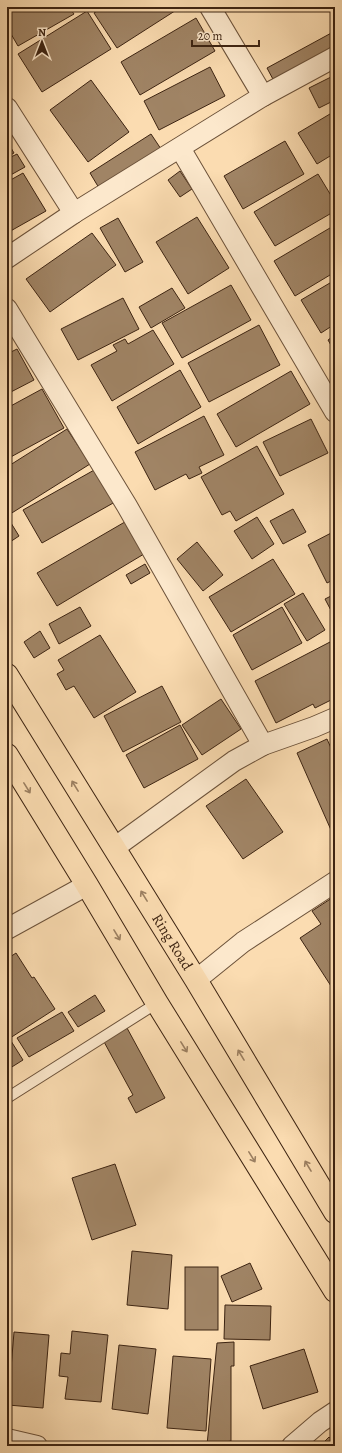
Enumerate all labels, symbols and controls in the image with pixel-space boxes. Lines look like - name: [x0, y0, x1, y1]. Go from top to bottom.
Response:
- north arrow: [22, 22, 62, 62]
- scale bar: [192, 22, 259, 48]
- text: N: [38, 25, 46, 40]
- text: 20 m: [198, 28, 222, 44]
- one-way arrow: [71, 780, 79, 792]
- one-way arrow: [24, 782, 32, 794]
- one-way arrow: [139, 890, 147, 902]
- street label: Ring Road: [147, 910, 198, 975]
- one-way arrow: [113, 929, 121, 941]
- one-way arrow: [180, 1041, 188, 1052]
- one-way arrow: [236, 1049, 244, 1061]
- one-way arrow: [249, 1151, 257, 1163]
- one-way arrow: [303, 1160, 311, 1172]

